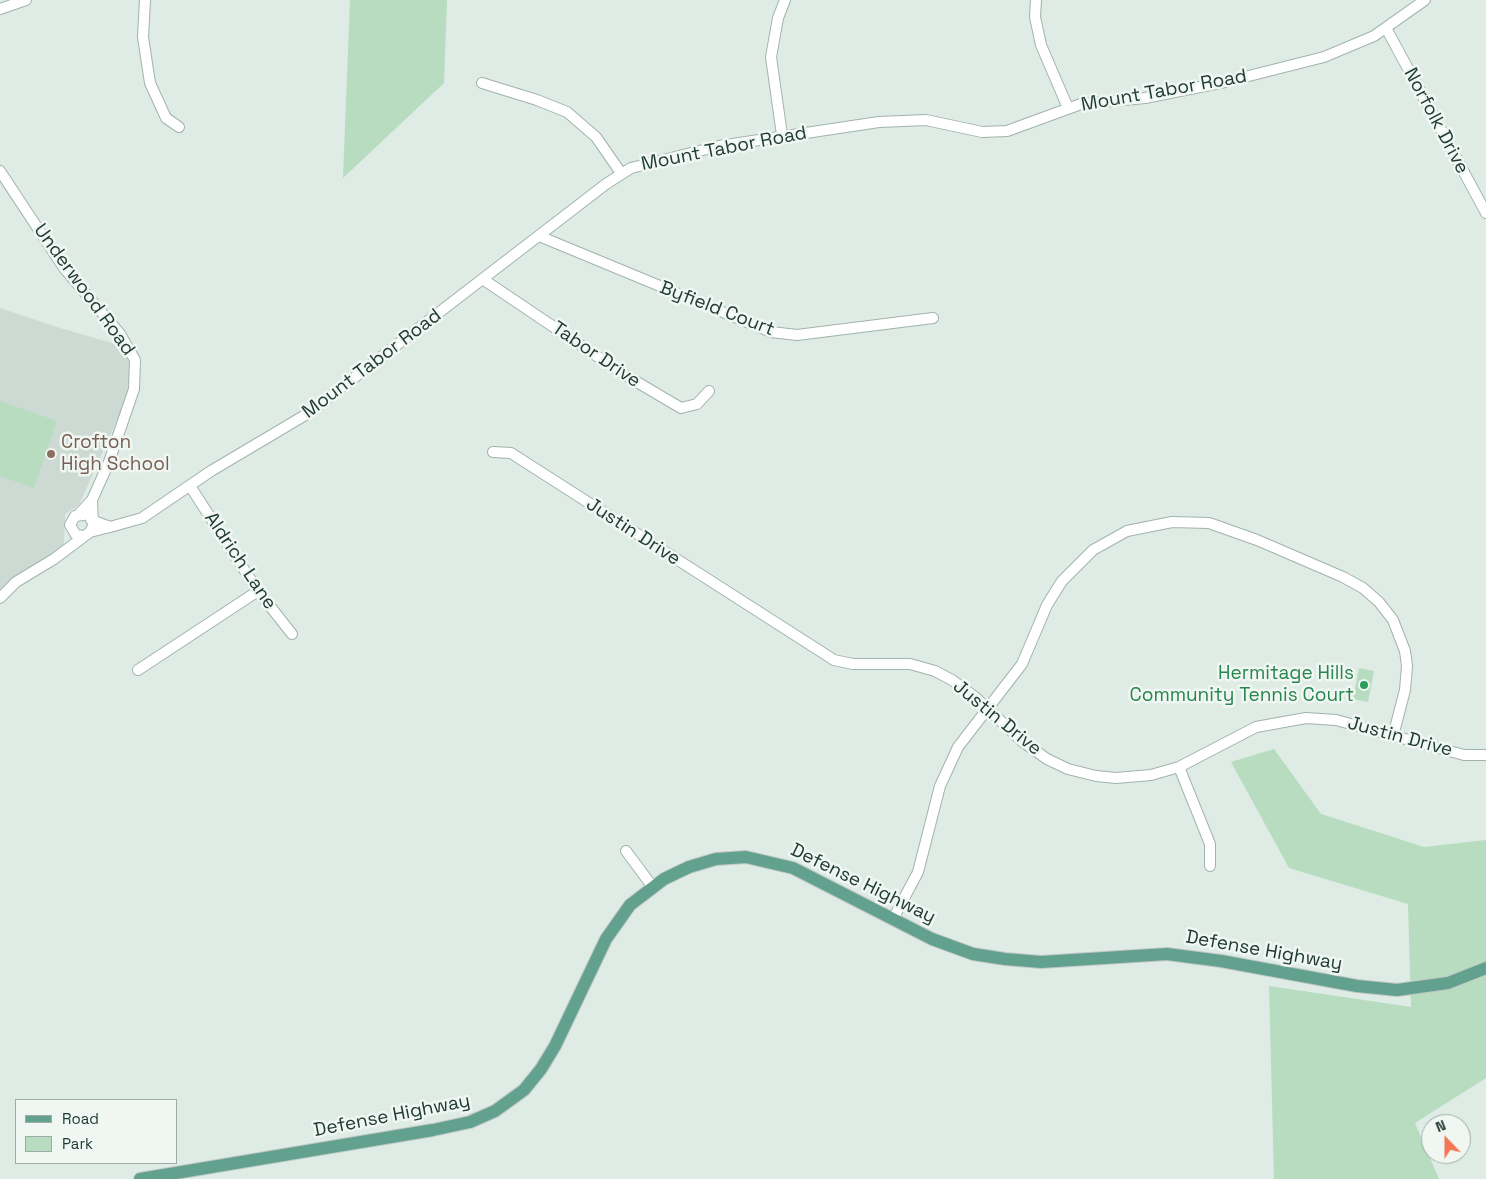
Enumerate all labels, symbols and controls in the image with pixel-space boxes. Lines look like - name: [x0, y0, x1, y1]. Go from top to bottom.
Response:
- street label: Norfolk Drive: [1399, 64, 1473, 178]
- street label: Mount Tabor Road: [1079, 65, 1249, 117]
- street label: Mount Tabor Road: [639, 122, 809, 176]
- street label: Underwood Road: [29, 220, 139, 360]
- street label: Byfield Court: [656, 277, 778, 341]
- street label: Mount Tabor Road: [298, 304, 446, 424]
- street label: Tabor Drive: [547, 317, 645, 393]
- place label: Crofton High School: [61, 432, 170, 476]
- marker: Crofton High School: [45, 448, 57, 460]
- street label: Justin Drive: [582, 493, 684, 571]
- street label: Aldrich Lane: [199, 508, 281, 614]
- place label: Hermitage Hills Community Tennis Court: [1130, 663, 1354, 707]
- street label: Justin Drive: [948, 675, 1046, 761]
- marker: Hermitage Hills Community Tennis Court: [1358, 679, 1370, 691]
- street label: Justin Drive: [1345, 712, 1455, 762]
- street label: Defense Highway: [787, 839, 939, 929]
- street label: Defense Highway: [1184, 926, 1344, 976]
- street label: Defense Highway: [312, 1090, 472, 1142]
- legend: [15, 1099, 178, 1164]
- text: Road: [62, 1109, 99, 1128]
- north arrow: [1421, 1114, 1471, 1164]
- text: N: [1433, 1116, 1448, 1136]
- text: Park: [62, 1134, 93, 1153]

